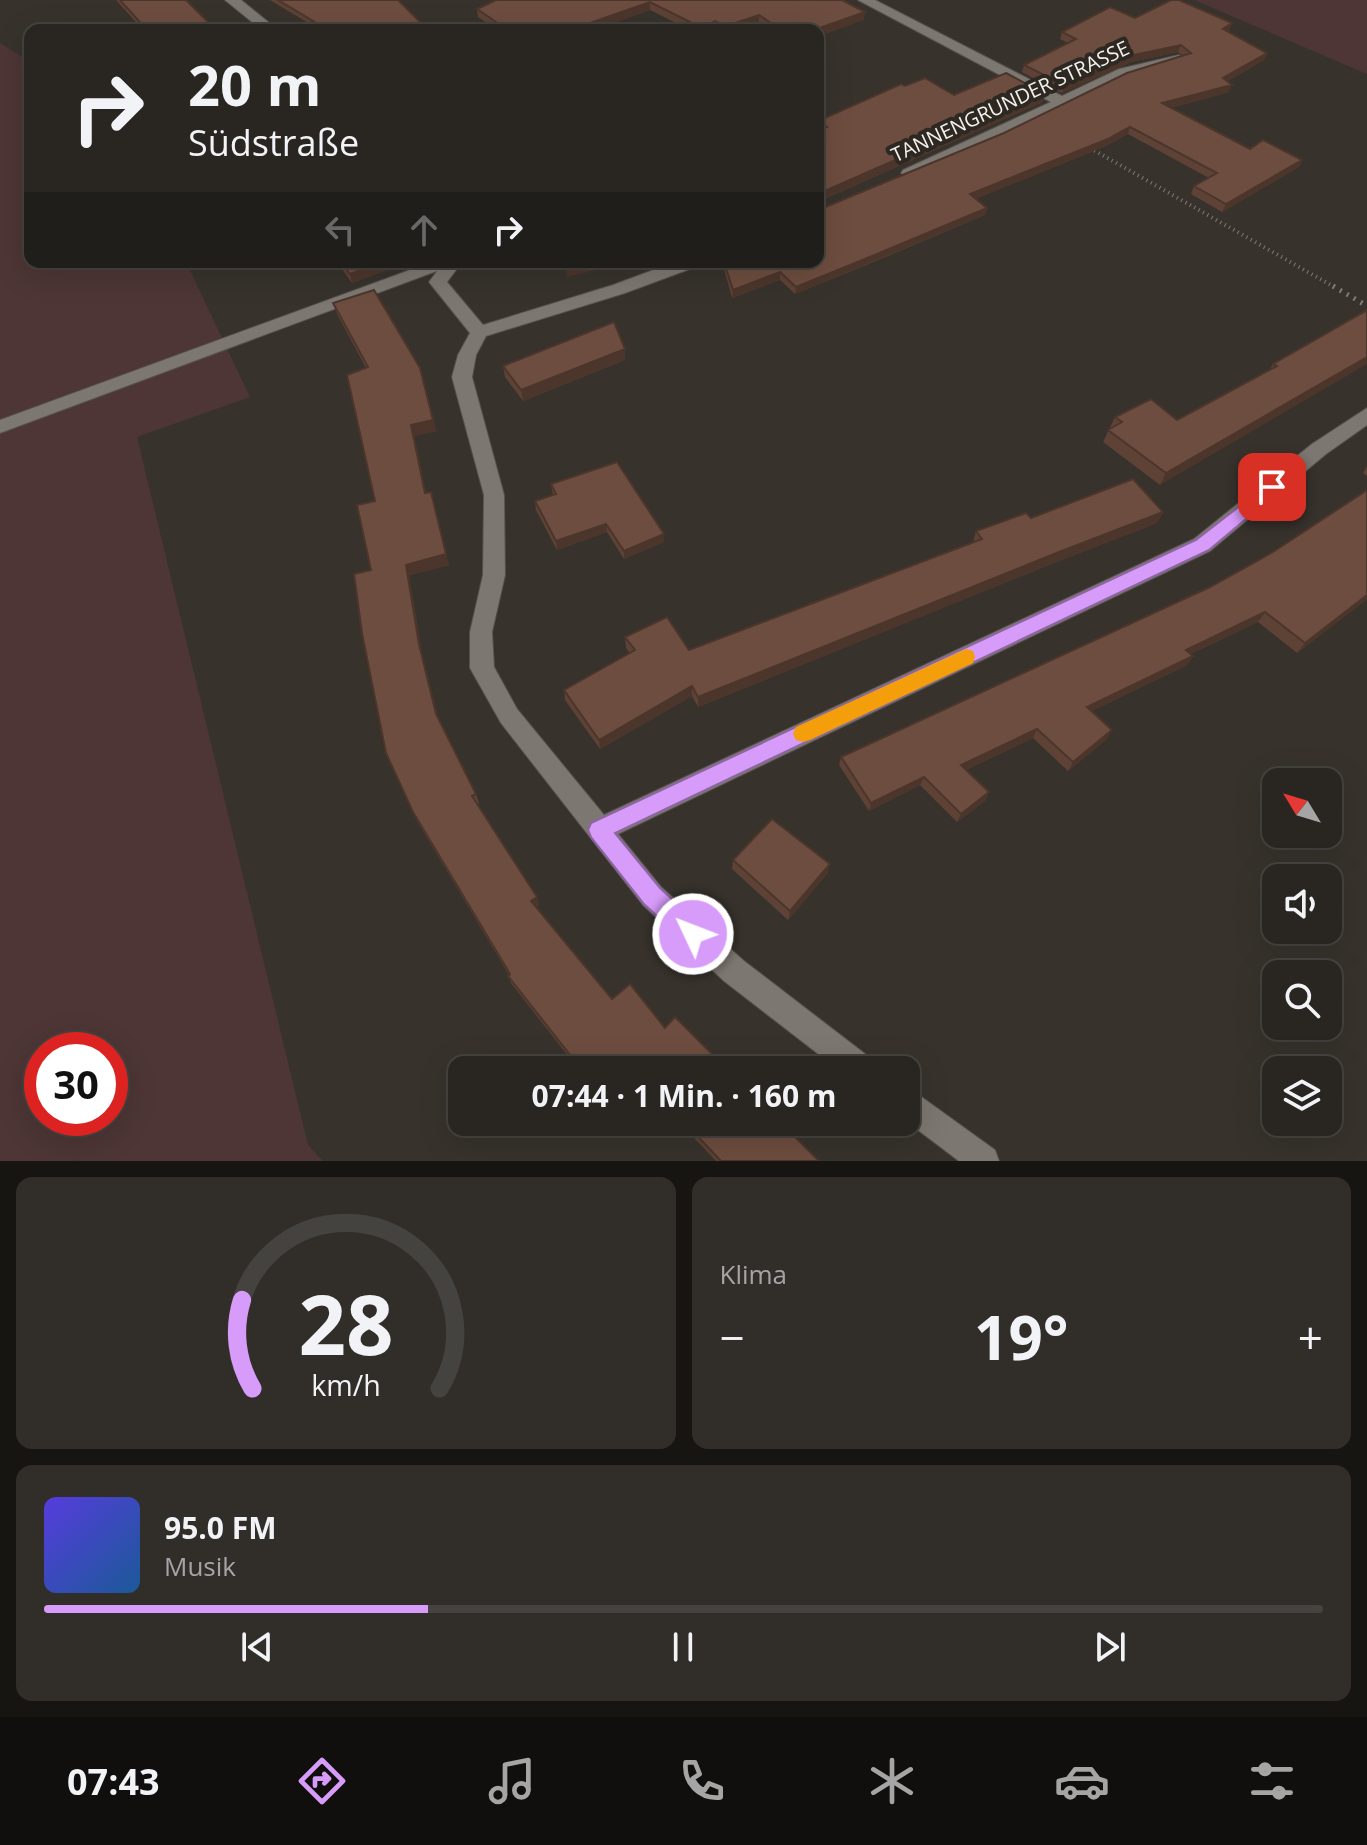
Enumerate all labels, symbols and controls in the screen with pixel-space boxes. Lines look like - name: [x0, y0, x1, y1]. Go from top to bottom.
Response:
- street label: TANNENGRUNDER STRASSE: [887, 34, 1133, 168]
- text: 20 m: [188, 46, 322, 122]
- icon: right: [56, 56, 160, 160]
- text: Südstraße: [188, 118, 359, 167]
- icon: left: [318, 208, 362, 252]
- icon: ahead: [402, 208, 446, 252]
- icon: right: [486, 208, 530, 252]
- pin: [1238, 453, 1306, 521]
- icon: arrive: [1250, 465, 1294, 509]
- north arrow: [1262, 768, 1342, 848]
- map controls: [1262, 768, 1342, 1136]
- button: sound: [1262, 864, 1342, 944]
- position arrow: [651, 892, 735, 976]
- button: search: [1262, 960, 1342, 1040]
- speed limit sign: 30: [24, 1032, 128, 1136]
- button: layers: [1262, 1056, 1342, 1136]
- text: 07:44 · 1 Min. · 160 m: [532, 1075, 836, 1116]
- text: Klima: [720, 1256, 787, 1292]
- text: 28: [298, 1266, 393, 1379]
- text: 19°: [974, 1296, 1068, 1378]
- text: −: [720, 1307, 745, 1367]
- text: +: [1298, 1307, 1323, 1367]
- text: km/h: [311, 1365, 380, 1404]
- text: 95.0 FM: [164, 1507, 277, 1548]
- text: Musik: [164, 1548, 236, 1584]
- icon: previous: [235, 1625, 279, 1669]
- icon: pause: [661, 1625, 705, 1669]
- icon: next: [1088, 1625, 1132, 1669]
- icon: directions: [294, 1753, 350, 1809]
- icon: music: [484, 1753, 540, 1809]
- icon: phone: [674, 1753, 730, 1809]
- icon: climate: [864, 1753, 920, 1809]
- icon: car: [1054, 1753, 1110, 1809]
- icon: filters: [1244, 1753, 1300, 1809]
- text: 07:43: [67, 1757, 160, 1806]

